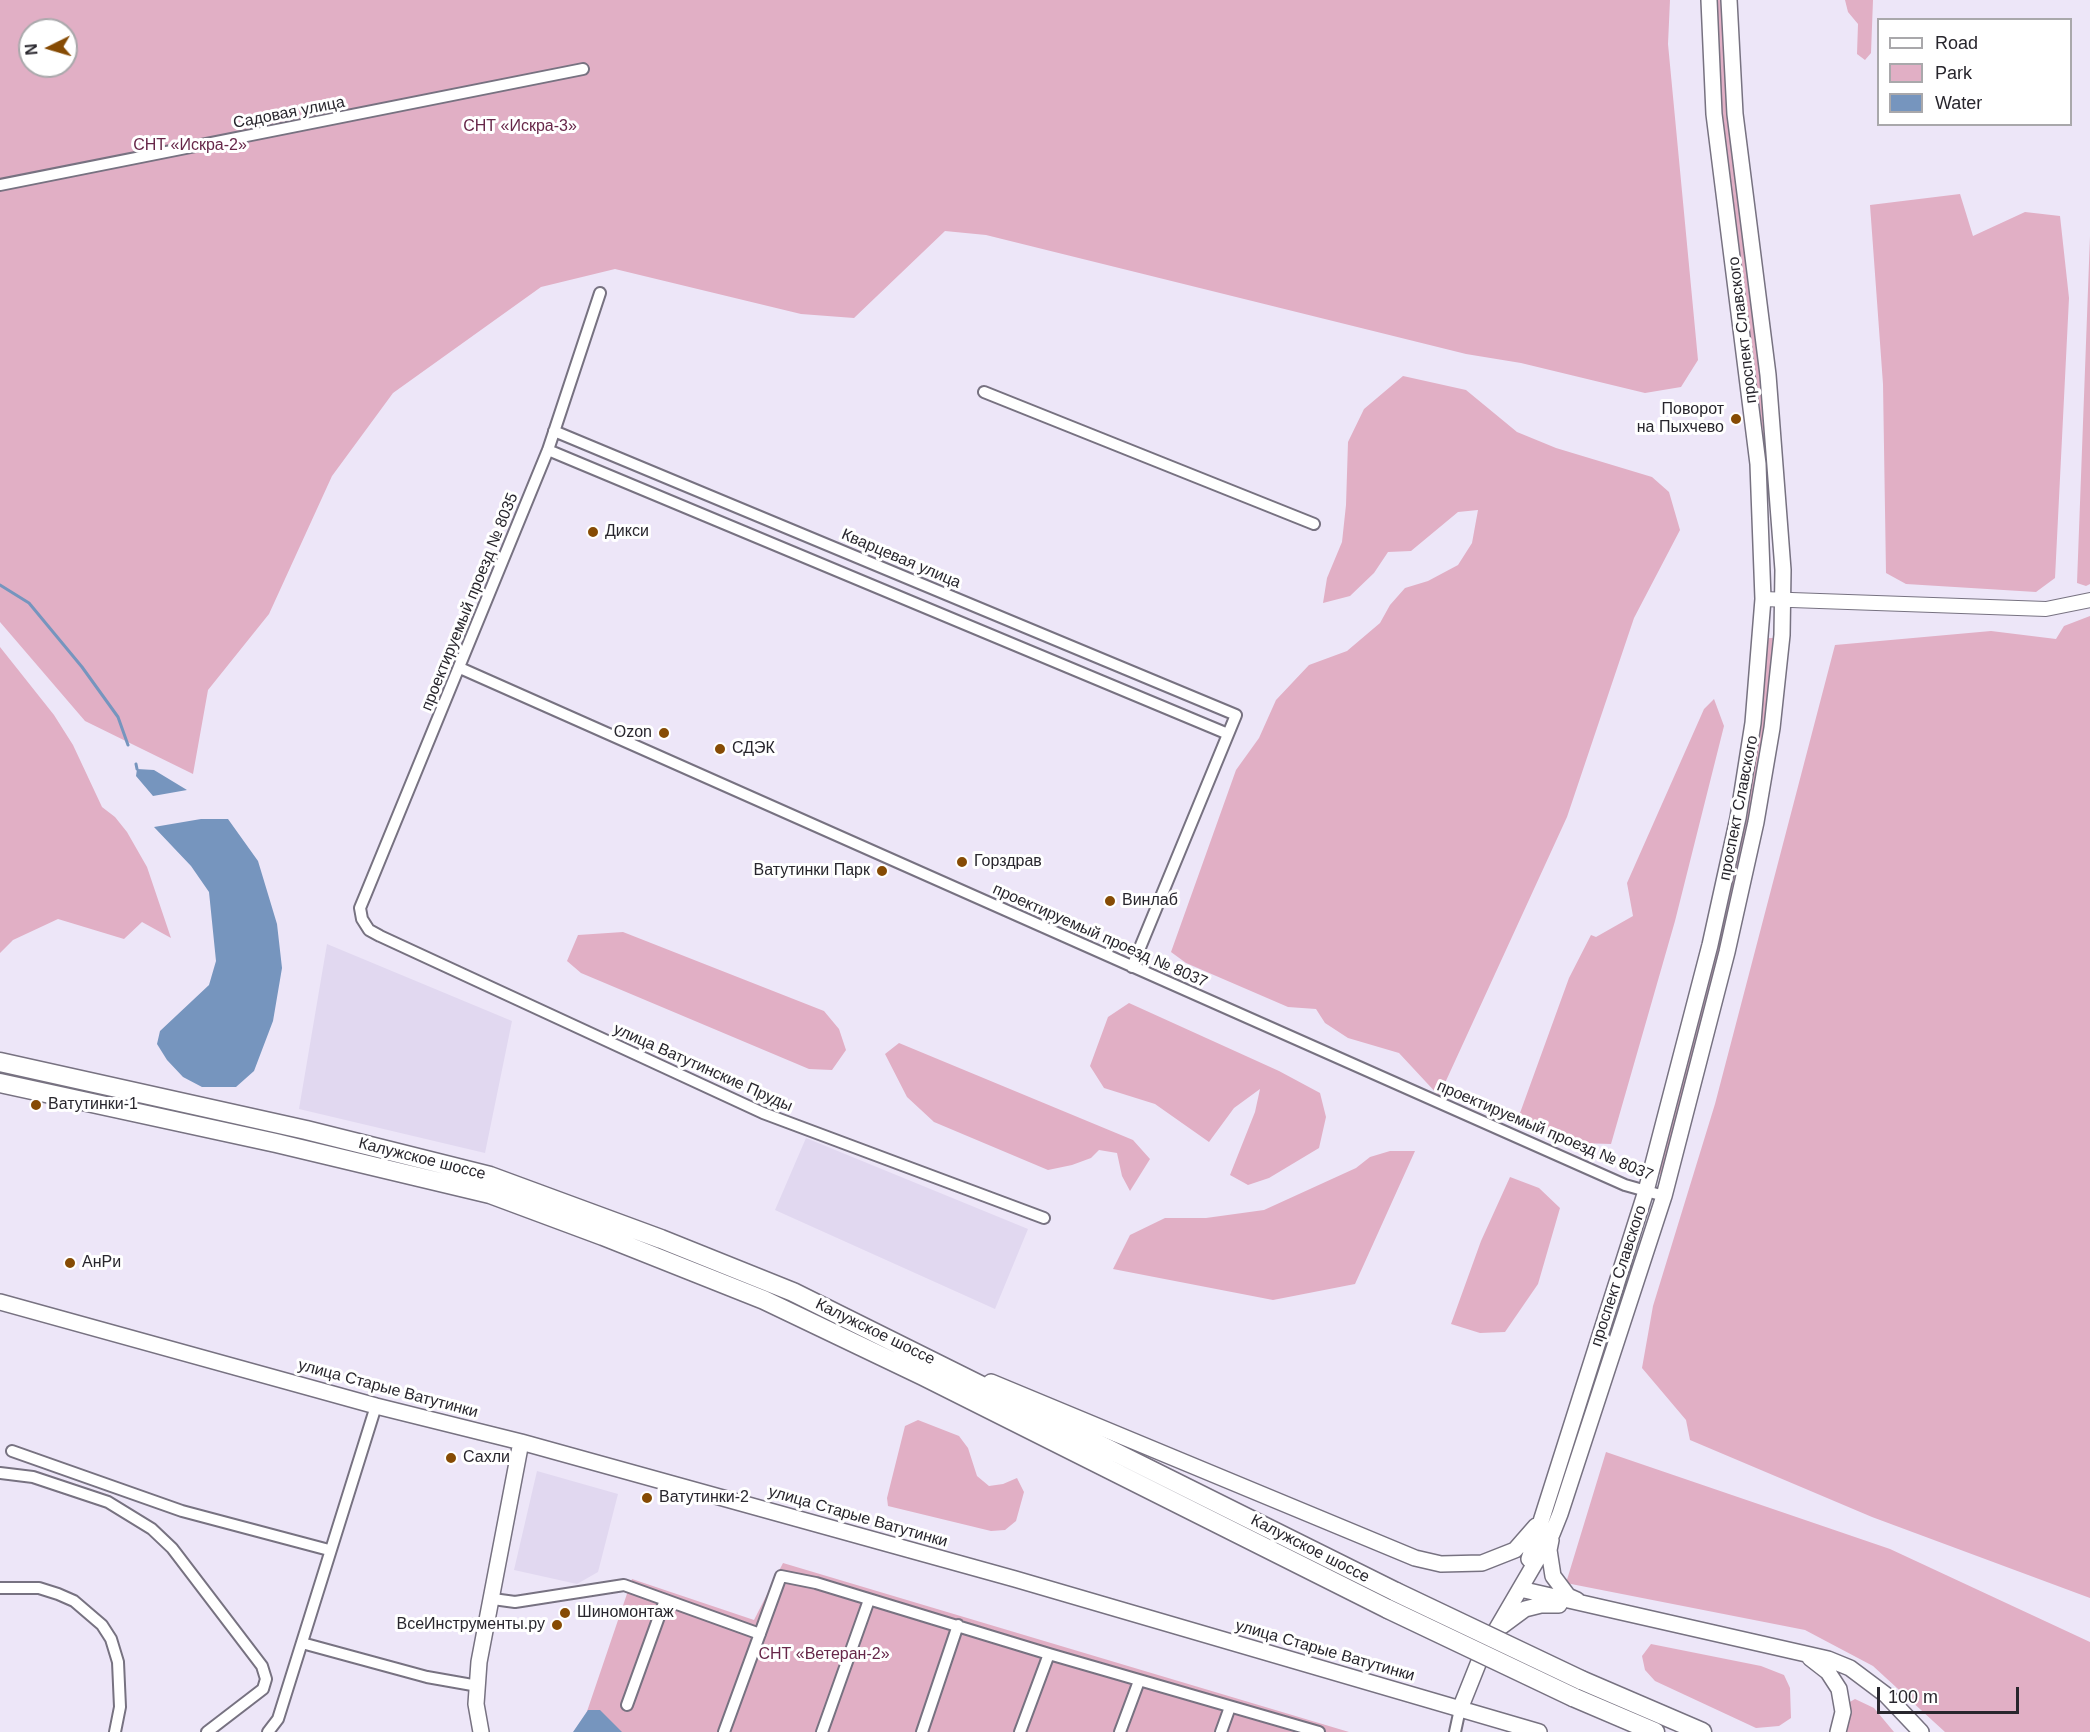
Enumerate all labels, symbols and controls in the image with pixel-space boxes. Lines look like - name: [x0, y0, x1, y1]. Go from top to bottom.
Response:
- north arrow: [18, 18, 78, 78]
- legend: [1877, 18, 2072, 126]
- text: Road: [1935, 33, 1978, 53]
- text: N: [23, 43, 41, 56]
- text: Park: [1935, 63, 1972, 83]
- street label: Садовая улица: [232, 93, 346, 133]
- text: Water: [1935, 93, 1982, 113]
- park label: СНТ «Искра-3»: [463, 117, 577, 137]
- park label: СНТ «Искра-2»: [133, 136, 247, 156]
- street label: проспект Славского: [1724, 256, 1762, 404]
- place label: Поворот на Пыхчево: [1637, 400, 1724, 438]
- marker: Поворот на Пыхчево: [1729, 412, 1743, 426]
- street label: проектируемый проезд № 8035: [417, 490, 523, 714]
- place label: Дикси: [605, 522, 649, 542]
- marker: Дикси: [586, 525, 600, 539]
- street label: Кварцевая улица: [839, 525, 963, 593]
- place label: Ozon: [614, 723, 652, 743]
- marker: Ozon: [657, 726, 671, 740]
- street label: проспект Славского: [1715, 734, 1763, 882]
- place label: СДЭК: [732, 739, 775, 759]
- marker: СДЭК: [713, 742, 727, 756]
- place label: Горздрав: [974, 852, 1042, 872]
- marker: Горздрав: [955, 855, 969, 869]
- place label: Ватутинки Парк: [753, 861, 870, 881]
- marker: Ватутинки Парк: [875, 864, 889, 878]
- street label: проектируемый проезд № 8037: [990, 880, 1210, 992]
- place label: Винлаб: [1122, 891, 1178, 911]
- marker: Винлаб: [1103, 894, 1117, 908]
- street label: улица Ватутинские Пруды: [610, 1020, 796, 1116]
- street label: проектируемый проезд № 8037: [1434, 1077, 1656, 1185]
- place label: Ватутинки-1: [48, 1095, 138, 1115]
- marker: Ватутинки-1: [29, 1098, 43, 1112]
- street label: Калужское шоссе: [356, 1134, 488, 1184]
- street label: проспект Славского: [1587, 1203, 1651, 1349]
- place label: АнРи: [82, 1253, 121, 1273]
- marker: АнРи: [63, 1256, 77, 1270]
- street label: Калужское шоссе: [812, 1295, 938, 1369]
- street label: улица Старые Ватутинки: [296, 1356, 480, 1422]
- place label: Сахли: [463, 1448, 510, 1468]
- marker: Сахли: [444, 1451, 458, 1465]
- street label: улица Старые Ватутинки: [766, 1482, 950, 1552]
- place label: Ватутинки-2: [659, 1488, 749, 1508]
- marker: Ватутинки-2: [640, 1491, 654, 1505]
- street label: Калужское шоссе: [1248, 1511, 1372, 1587]
- place label: Шиномонтаж: [577, 1603, 674, 1623]
- marker: Шиномонтаж: [558, 1606, 572, 1620]
- place label: ВсеИнструменты.ру: [396, 1615, 545, 1635]
- street label: улица Старые Ватутинки: [1233, 1616, 1417, 1686]
- marker: ВсеИнструменты.ру: [550, 1618, 564, 1632]
- park label: СНТ «Ветеран-2»: [758, 1645, 890, 1665]
- scale bar: [1880, 1675, 2022, 1713]
- text: 100 m: [1888, 1687, 1938, 1707]

